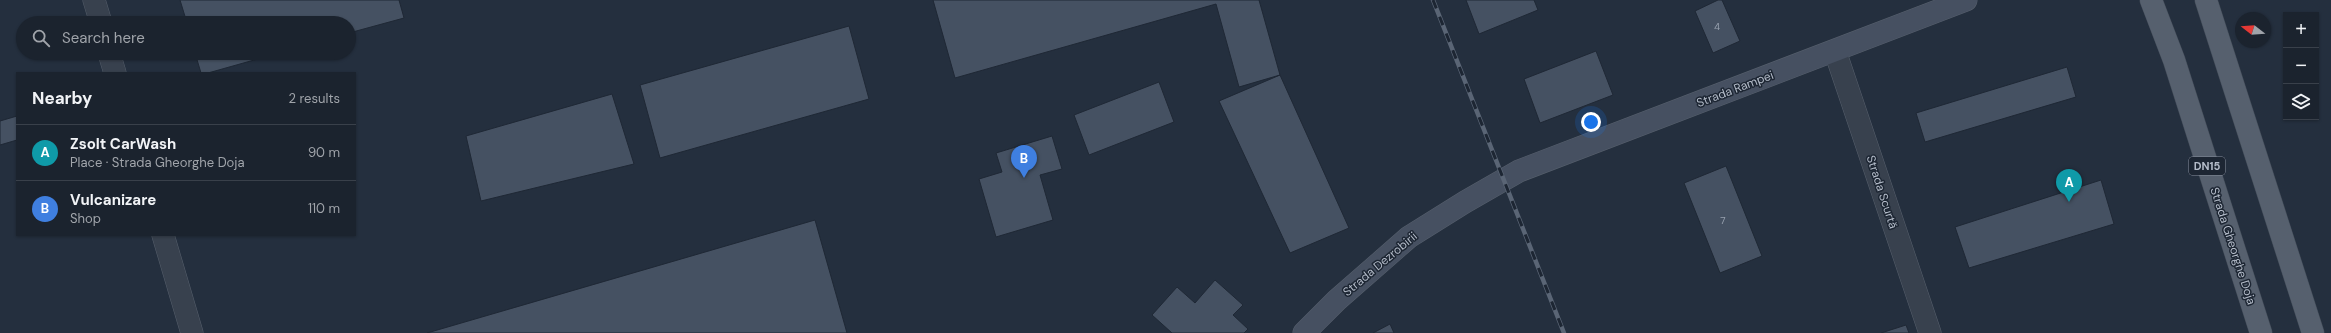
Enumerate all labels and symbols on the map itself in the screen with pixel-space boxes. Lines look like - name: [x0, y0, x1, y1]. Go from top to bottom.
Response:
- north arrow: [2235, 12, 2271, 48]
- house number: 4: [1714, 20, 1720, 33]
- street label: Strada Rampei: [1694, 67, 1776, 111]
- your location: [1581, 112, 1601, 132]
- pin: B: [1011, 145, 1037, 178]
- street label: Strada Scurtă: [1863, 153, 1901, 231]
- road number: DN15: [2189, 157, 2225, 175]
- pin: A: [2056, 169, 2082, 202]
- street label: Strada Gheorghe Doja: [2206, 185, 2260, 307]
- house number: 7: [1720, 214, 1726, 227]
- street label: Strada Dezrobirii: [1339, 228, 1421, 300]

